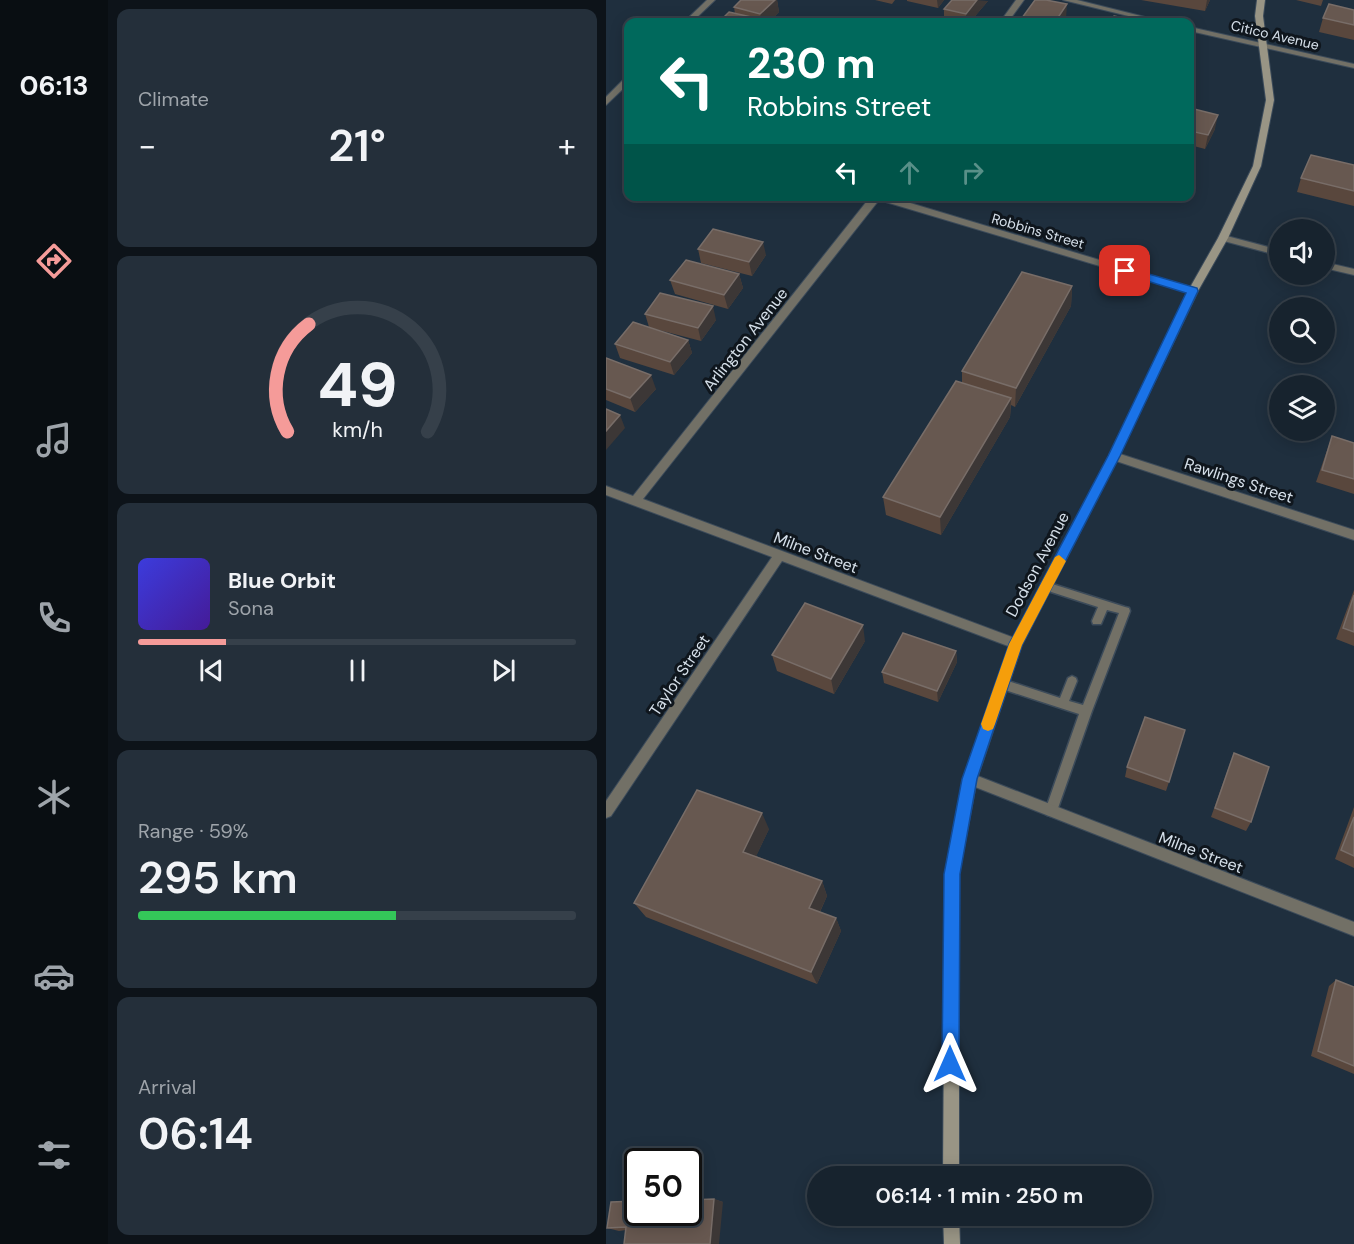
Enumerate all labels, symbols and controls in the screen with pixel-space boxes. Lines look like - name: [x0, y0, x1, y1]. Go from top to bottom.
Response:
- street label: Citico Avenue: [1229, 16, 1321, 54]
- text: 230 m: [747, 36, 876, 91]
- icon: left: [648, 42, 726, 120]
- text: 06:13: [19, 68, 89, 103]
- text: Climate: [138, 86, 209, 112]
- text: Robbins Street: [747, 89, 931, 124]
- text: 21°: [328, 116, 386, 175]
- text: −: [138, 124, 156, 167]
- text: +: [558, 124, 576, 167]
- icon: left: [830, 156, 863, 189]
- icon: ahead: [893, 156, 926, 189]
- icon: right: [956, 156, 989, 189]
- street label: Robbins Street: [990, 209, 1086, 253]
- map controls: [1269, 219, 1335, 441]
- button: sound: [1269, 219, 1335, 285]
- icon: directions: [33, 240, 75, 282]
- pin: [1099, 245, 1150, 296]
- icon: arrive: [1108, 254, 1141, 287]
- street label: Arlington Avenue: [699, 283, 792, 395]
- button: search: [1269, 297, 1335, 363]
- text: 49: [317, 344, 397, 425]
- button: layers: [1269, 375, 1335, 441]
- text: km/h: [332, 416, 382, 444]
- icon: music: [33, 419, 75, 461]
- street label: Rawlings Street: [1182, 453, 1296, 508]
- street label: Dodson Avenue: [1001, 508, 1074, 620]
- street label: Milne Street: [771, 527, 861, 578]
- text: Blue Orbit: [228, 566, 336, 595]
- text: Sona: [228, 595, 274, 621]
- icon: phone: [33, 597, 75, 639]
- street label: Taylor Street: [645, 631, 714, 720]
- icon: previous: [195, 654, 228, 687]
- icon: pause: [341, 654, 374, 687]
- icon: next: [487, 654, 520, 687]
- icon: climate: [33, 776, 75, 818]
- text: Range · 59%: [138, 818, 249, 844]
- street label: Milne Street: [1156, 827, 1246, 878]
- text: 295 km: [138, 848, 298, 907]
- icon: car: [33, 955, 75, 997]
- position arrow: [918, 1032, 982, 1096]
- text: Arrival: [138, 1074, 196, 1100]
- text: 06:14: [138, 1104, 253, 1163]
- icon: filters: [33, 1134, 75, 1176]
- speed limit sign: 50: [624, 1148, 702, 1226]
- text: 06:14 · 1 min · 250 m: [876, 1181, 1083, 1210]

